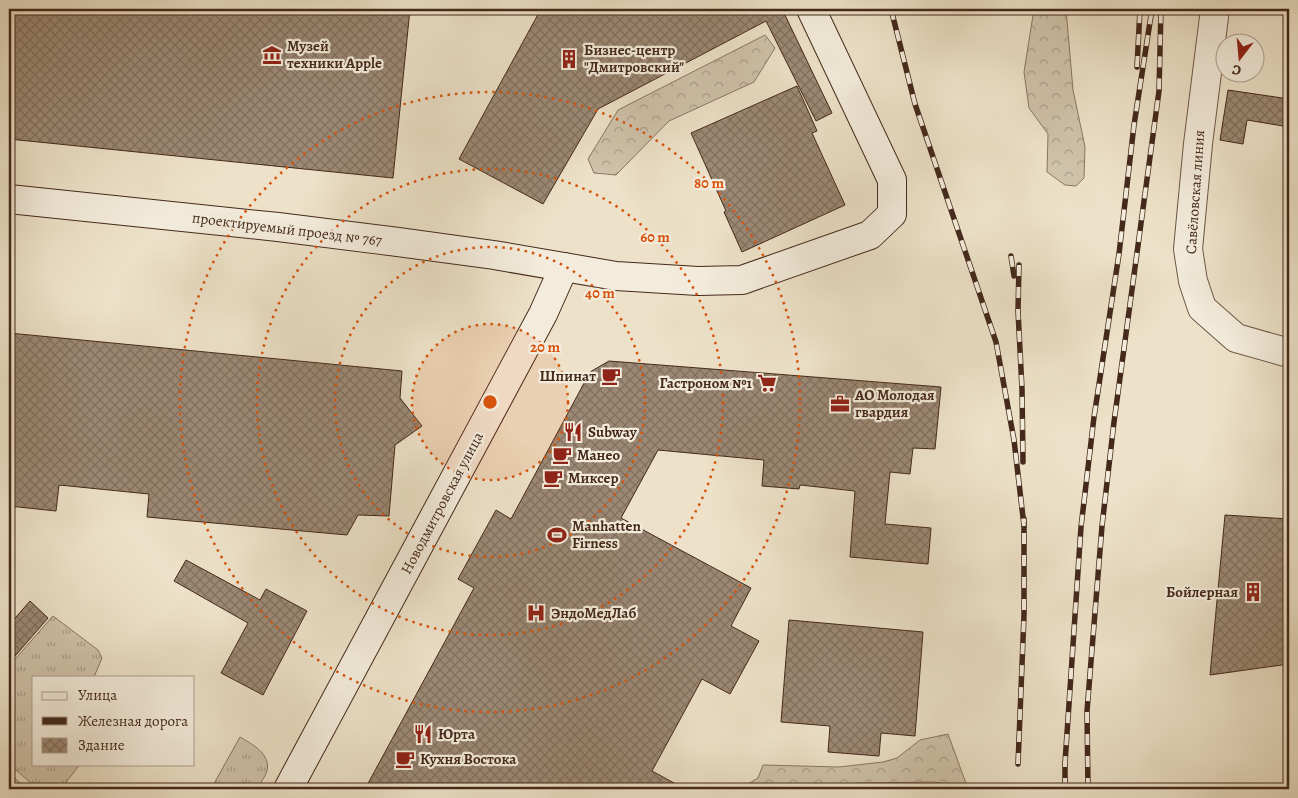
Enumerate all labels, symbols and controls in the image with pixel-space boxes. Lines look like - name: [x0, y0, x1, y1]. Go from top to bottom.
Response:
- north arrow: [1216, 32, 1266, 82]
- place label: Музей техники Apple: [287, 36, 382, 73]
- place label: Бизнес-центр "Дмитровский": [584, 40, 684, 77]
- museum icon: Музей техники Apple: [261, 44, 283, 66]
- building icon: Бизнес-центр "Дмитровский": [558, 48, 580, 70]
- text: С: [1229, 60, 1243, 80]
- street label: Савёловская линия: [1181, 129, 1209, 255]
- text: 80 m: [694, 173, 724, 193]
- street label: проектируемый проезд № 767: [191, 207, 384, 251]
- text: 60 m: [640, 227, 670, 247]
- text: 40 m: [585, 283, 615, 303]
- text: 20 m: [530, 337, 560, 357]
- cafe icon: Шпинат: [600, 365, 622, 387]
- place label: Шпинат: [540, 366, 596, 386]
- supermarket icon: Гастроном №1: [756, 372, 778, 394]
- place label: Гастроном №1: [659, 373, 753, 393]
- place label: АО Молодая гвардия: [854, 385, 935, 422]
- centre of rings: [481, 393, 499, 411]
- office icon: АО Молодая гвардия: [829, 393, 851, 415]
- restaurant icon: Subway: [562, 421, 584, 443]
- place label: Subway: [588, 422, 638, 442]
- street label: Новодмитровская улица: [396, 428, 488, 578]
- cafe icon: Манео: [551, 444, 573, 466]
- place label: Манео: [577, 445, 620, 465]
- cafe icon: Миксер: [542, 467, 564, 489]
- place label: Миксер: [568, 468, 618, 488]
- place label: Manhatten Firness: [572, 516, 641, 553]
- sports icon: Manhatten Firness: [546, 524, 568, 546]
- building icon: Бойлерная: [1242, 581, 1264, 603]
- place label: Бойлерная: [1166, 582, 1238, 602]
- hospital icon: ЭндоМедЛаб: [525, 602, 547, 624]
- place label: ЭндоМедЛаб: [551, 603, 636, 623]
- legend: [32, 676, 195, 766]
- text: Улица: [78, 685, 117, 705]
- text: Железная дорога: [78, 711, 188, 731]
- restaurant icon: Юрта: [412, 723, 434, 745]
- place label: Юрта: [438, 724, 476, 744]
- text: Здание: [78, 735, 125, 755]
- cafe icon: Кухня Востока: [394, 748, 416, 770]
- place label: Кухня Востока: [420, 749, 517, 769]

